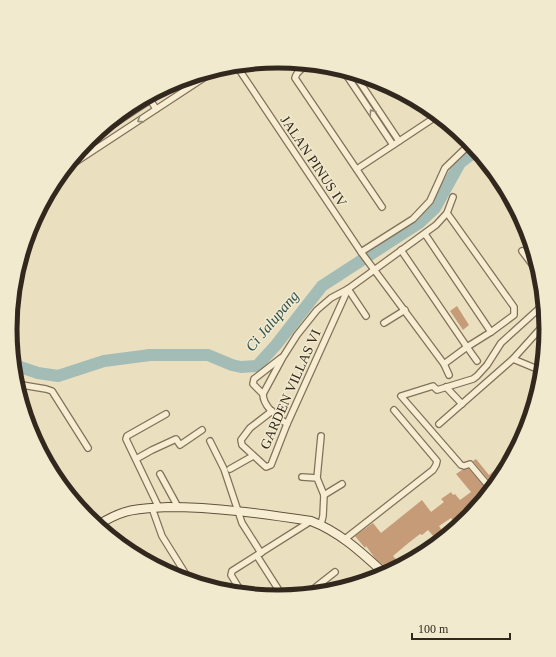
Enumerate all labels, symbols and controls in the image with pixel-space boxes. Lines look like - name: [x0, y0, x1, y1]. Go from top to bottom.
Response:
- one-way arrow: [370, 110, 377, 117]
- street label: JALAN PINUS IV: [278, 113, 350, 210]
- one-way arrow: [137, 115, 144, 123]
- water label: Ci Jalupang: [242, 287, 302, 354]
- street label: GARDEN VILLAS VI: [257, 327, 324, 451]
- scale bar: [412, 615, 510, 641]
- text: 100 m: [418, 622, 449, 636]

